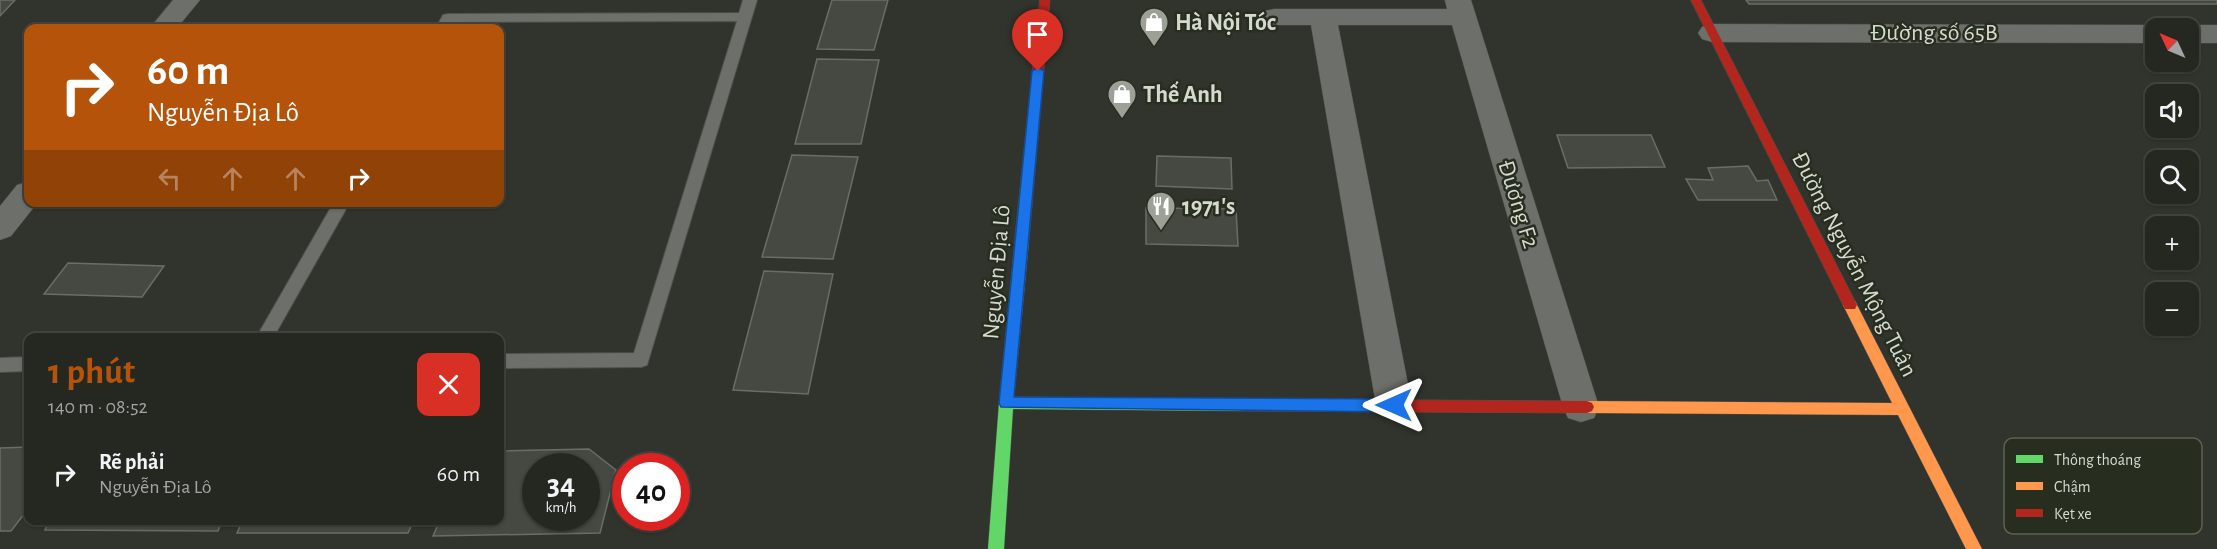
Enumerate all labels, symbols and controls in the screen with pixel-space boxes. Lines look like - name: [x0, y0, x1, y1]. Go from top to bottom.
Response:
- shop icon: Hà Nội Tóc: [1138, 6, 1170, 48]
- pin: [1012, 9, 1063, 71]
- place label: Hà Nội Tóc: [1175, 11, 1276, 35]
- icon: arrive: [1021, 18, 1054, 51]
- north arrow: [2145, 18, 2199, 72]
- map controls: [2145, 18, 2199, 336]
- street label: Đường số 65B: [1870, 21, 1998, 45]
- icon: right: [48, 48, 126, 126]
- text: 60 m: [147, 50, 229, 92]
- shop icon: Thế Anh: [1106, 78, 1138, 120]
- place label: Thế Anh: [1143, 81, 1223, 107]
- button: sound: [2145, 84, 2199, 138]
- text: Nguyễn Địa Lô: [147, 99, 299, 126]
- street label: Đường Nguyễn Mộng Tuân: [1787, 148, 1922, 381]
- button: search: [2145, 150, 2199, 204]
- street label: Đương F2: [1493, 157, 1543, 251]
- icon: left: [153, 162, 186, 195]
- icon: ahead: [216, 162, 249, 195]
- icon: ahead: [279, 162, 312, 195]
- icon: right: [342, 162, 375, 195]
- restaurant icon: 1971's: [1145, 190, 1177, 232]
- place label: 1971's: [1182, 195, 1235, 219]
- street label: Nguyễn Địa Lô: [978, 204, 1015, 340]
- button: +: [2145, 216, 2199, 270]
- button: −: [2145, 282, 2199, 336]
- button: close: [417, 353, 480, 416]
- text: 1 phút: [48, 354, 135, 390]
- position arrow: [1362, 373, 1426, 437]
- text: 140 m · 08:52: [48, 397, 148, 417]
- legend: [2004, 438, 2202, 534]
- text: Rẽ phải: [99, 451, 164, 473]
- text: Thông thoáng: [2054, 452, 2141, 468]
- speed limit sign: 40: [612, 453, 690, 531]
- icon: right: [48, 458, 81, 491]
- text: 60 m: [437, 463, 480, 485]
- text: 34: [547, 470, 575, 500]
- text: Nguyễn Địa Lô: [99, 477, 212, 497]
- text: Chậm: [2054, 479, 2091, 495]
- text: km/h: [546, 500, 576, 515]
- text: Kẹt xe: [2054, 506, 2092, 522]

